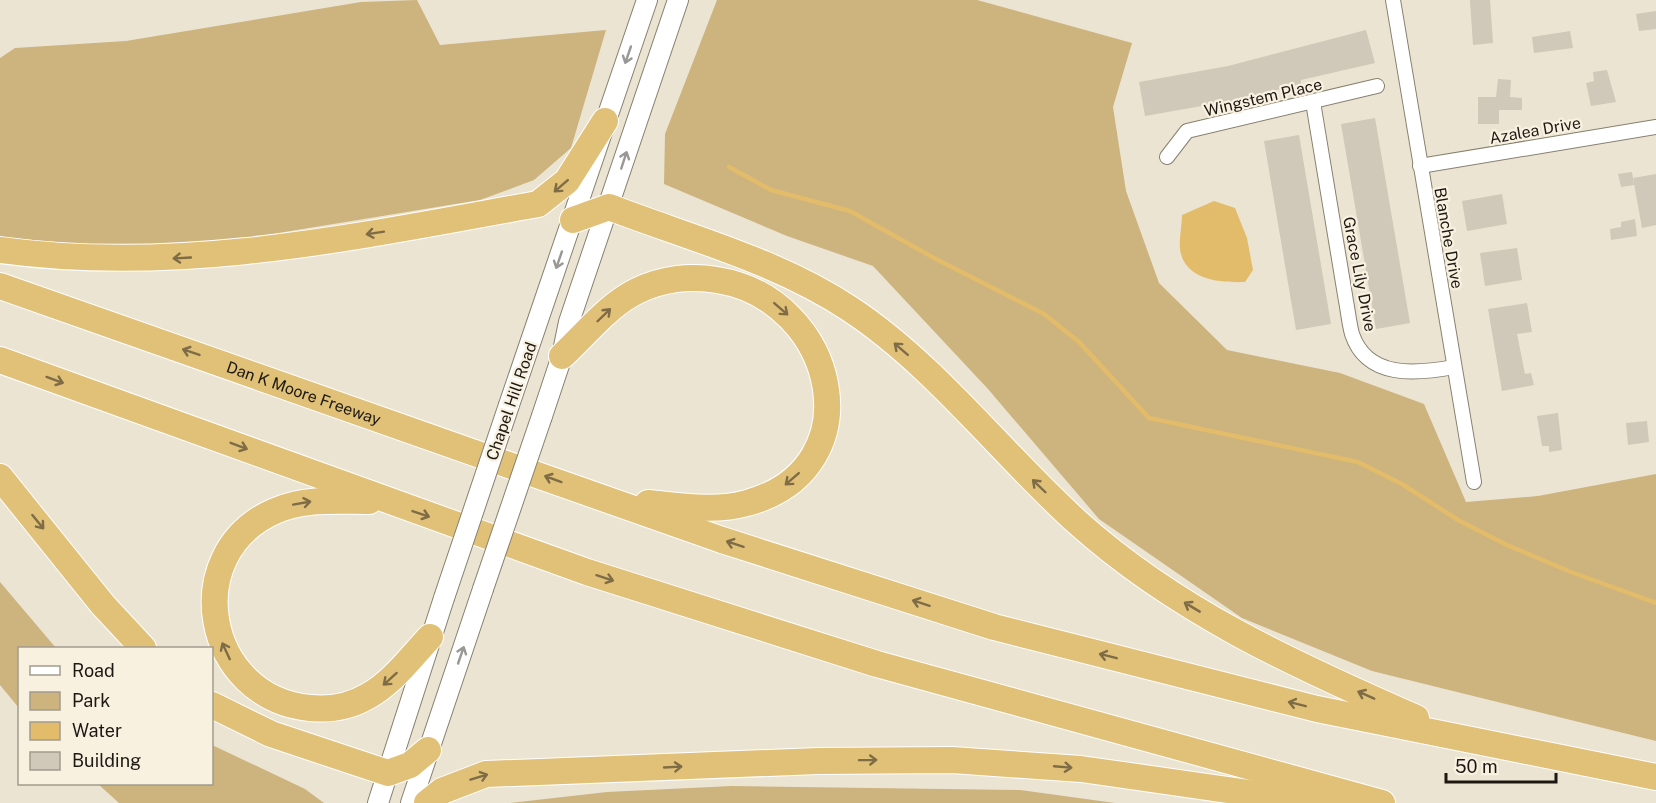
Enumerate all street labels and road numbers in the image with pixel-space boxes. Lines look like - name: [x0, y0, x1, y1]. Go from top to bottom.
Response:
- street label: Wingstem Place: [1202, 75, 1324, 120]
- street label: Azalea Drive: [1488, 113, 1582, 148]
- street label: Blanche Drive: [1430, 186, 1467, 290]
- street label: Grace Lily Drive: [1339, 215, 1380, 333]
- street label: Chapel Hill Road: [482, 339, 541, 463]
- street label: Dan K Moore Freeway: [224, 357, 384, 429]

